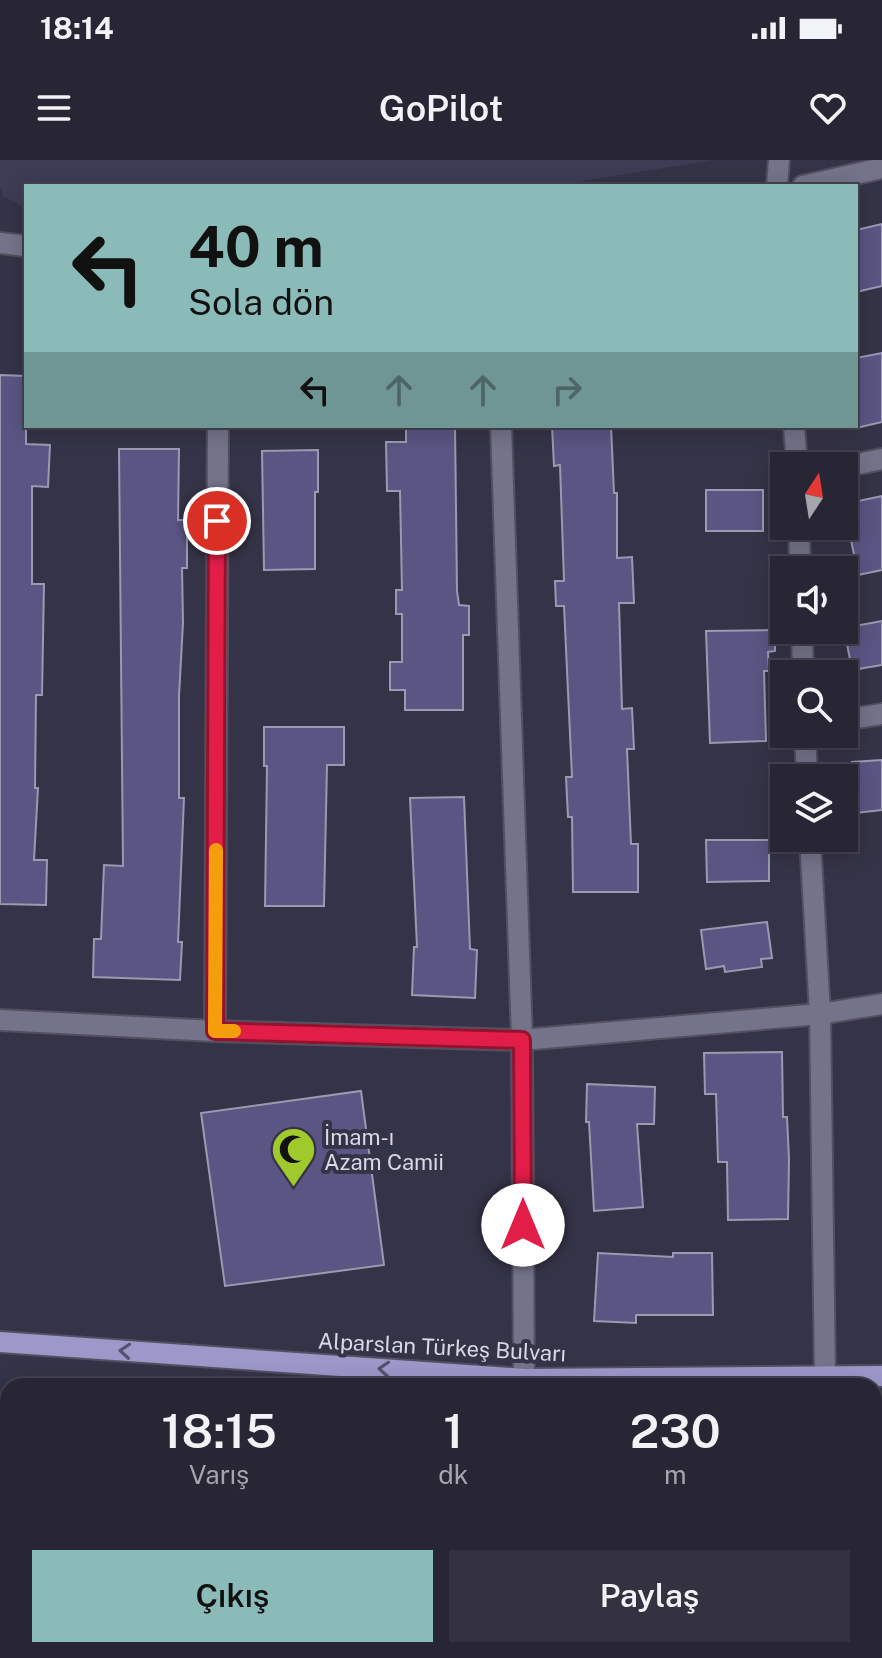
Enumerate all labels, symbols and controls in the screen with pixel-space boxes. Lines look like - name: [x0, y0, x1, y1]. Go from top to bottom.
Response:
- text: 18:14: [40, 10, 114, 46]
- icon: menu: [32, 86, 76, 130]
- icon: heart: [806, 86, 850, 130]
- text: GoPilot: [379, 87, 503, 129]
- text: 40 m: [188, 214, 324, 280]
- icon: left: [56, 216, 160, 320]
- text: Sola dön: [188, 281, 334, 323]
- icon: left: [293, 368, 337, 412]
- icon: ahead: [377, 368, 421, 412]
- icon: ahead: [461, 368, 505, 412]
- icon: right: [545, 368, 589, 412]
- north arrow: [770, 452, 858, 540]
- map controls: [770, 452, 858, 852]
- pin: [183, 487, 251, 555]
- icon: arrive: [195, 499, 239, 543]
- button: sound: [770, 556, 858, 644]
- button: search: [770, 660, 858, 748]
- button: layers: [770, 764, 858, 852]
- place label: İmam-ı Azam Camii: [324, 1123, 444, 1175]
- mosque icon: İmam-ı Azam Camii: [269, 1126, 317, 1189]
- position arrow: [481, 1183, 565, 1267]
- street label: Alparslan Türkeş Bulvarı: [317, 1328, 567, 1366]
- one-way arrow: [118, 1343, 131, 1360]
- one-way arrow: [377, 1361, 390, 1378]
- text: 18:15: [161, 1402, 277, 1459]
- text: 1: [443, 1402, 463, 1459]
- text: 230: [630, 1402, 721, 1459]
- text: Varış: [189, 1459, 249, 1490]
- text: dk: [438, 1459, 468, 1490]
- text: m: [664, 1459, 686, 1490]
- button: Çıkış: [32, 1550, 433, 1642]
- button: Paylaş: [449, 1550, 850, 1642]

